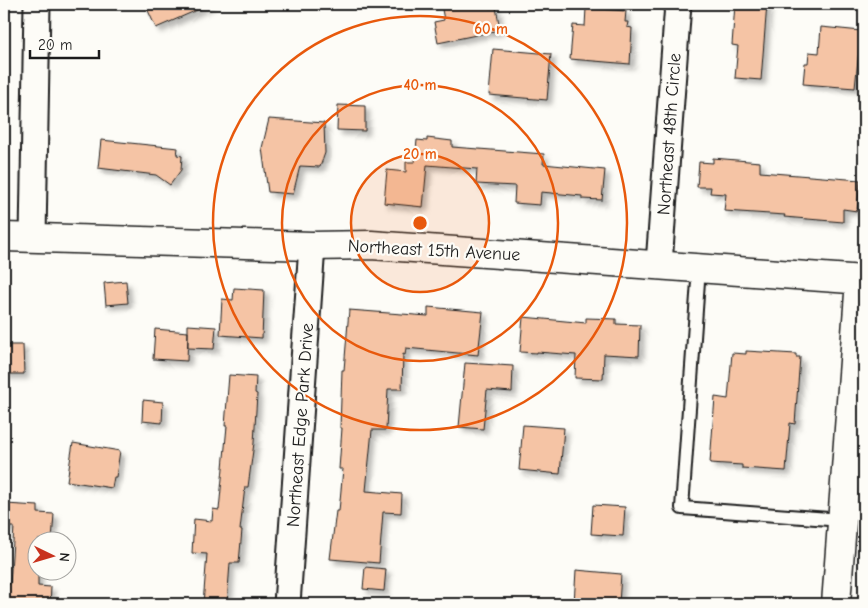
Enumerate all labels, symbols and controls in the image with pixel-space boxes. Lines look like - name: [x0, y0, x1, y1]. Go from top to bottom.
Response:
- text: 60 m: [474, 20, 508, 38]
- scale bar: [30, 28, 99, 60]
- text: 20 m: [38, 36, 72, 54]
- street label: Northeast 48th Circle: [653, 52, 686, 216]
- text: 40 m: [404, 76, 437, 94]
- text: 20 m: [403, 145, 437, 163]
- centre of rings: [411, 214, 429, 232]
- street label: Northeast 15th Avenue: [347, 235, 521, 266]
- street label: Northeast Edge Park Drive: [283, 322, 318, 528]
- north arrow: [28, 530, 78, 580]
- text: N: [56, 552, 73, 562]

